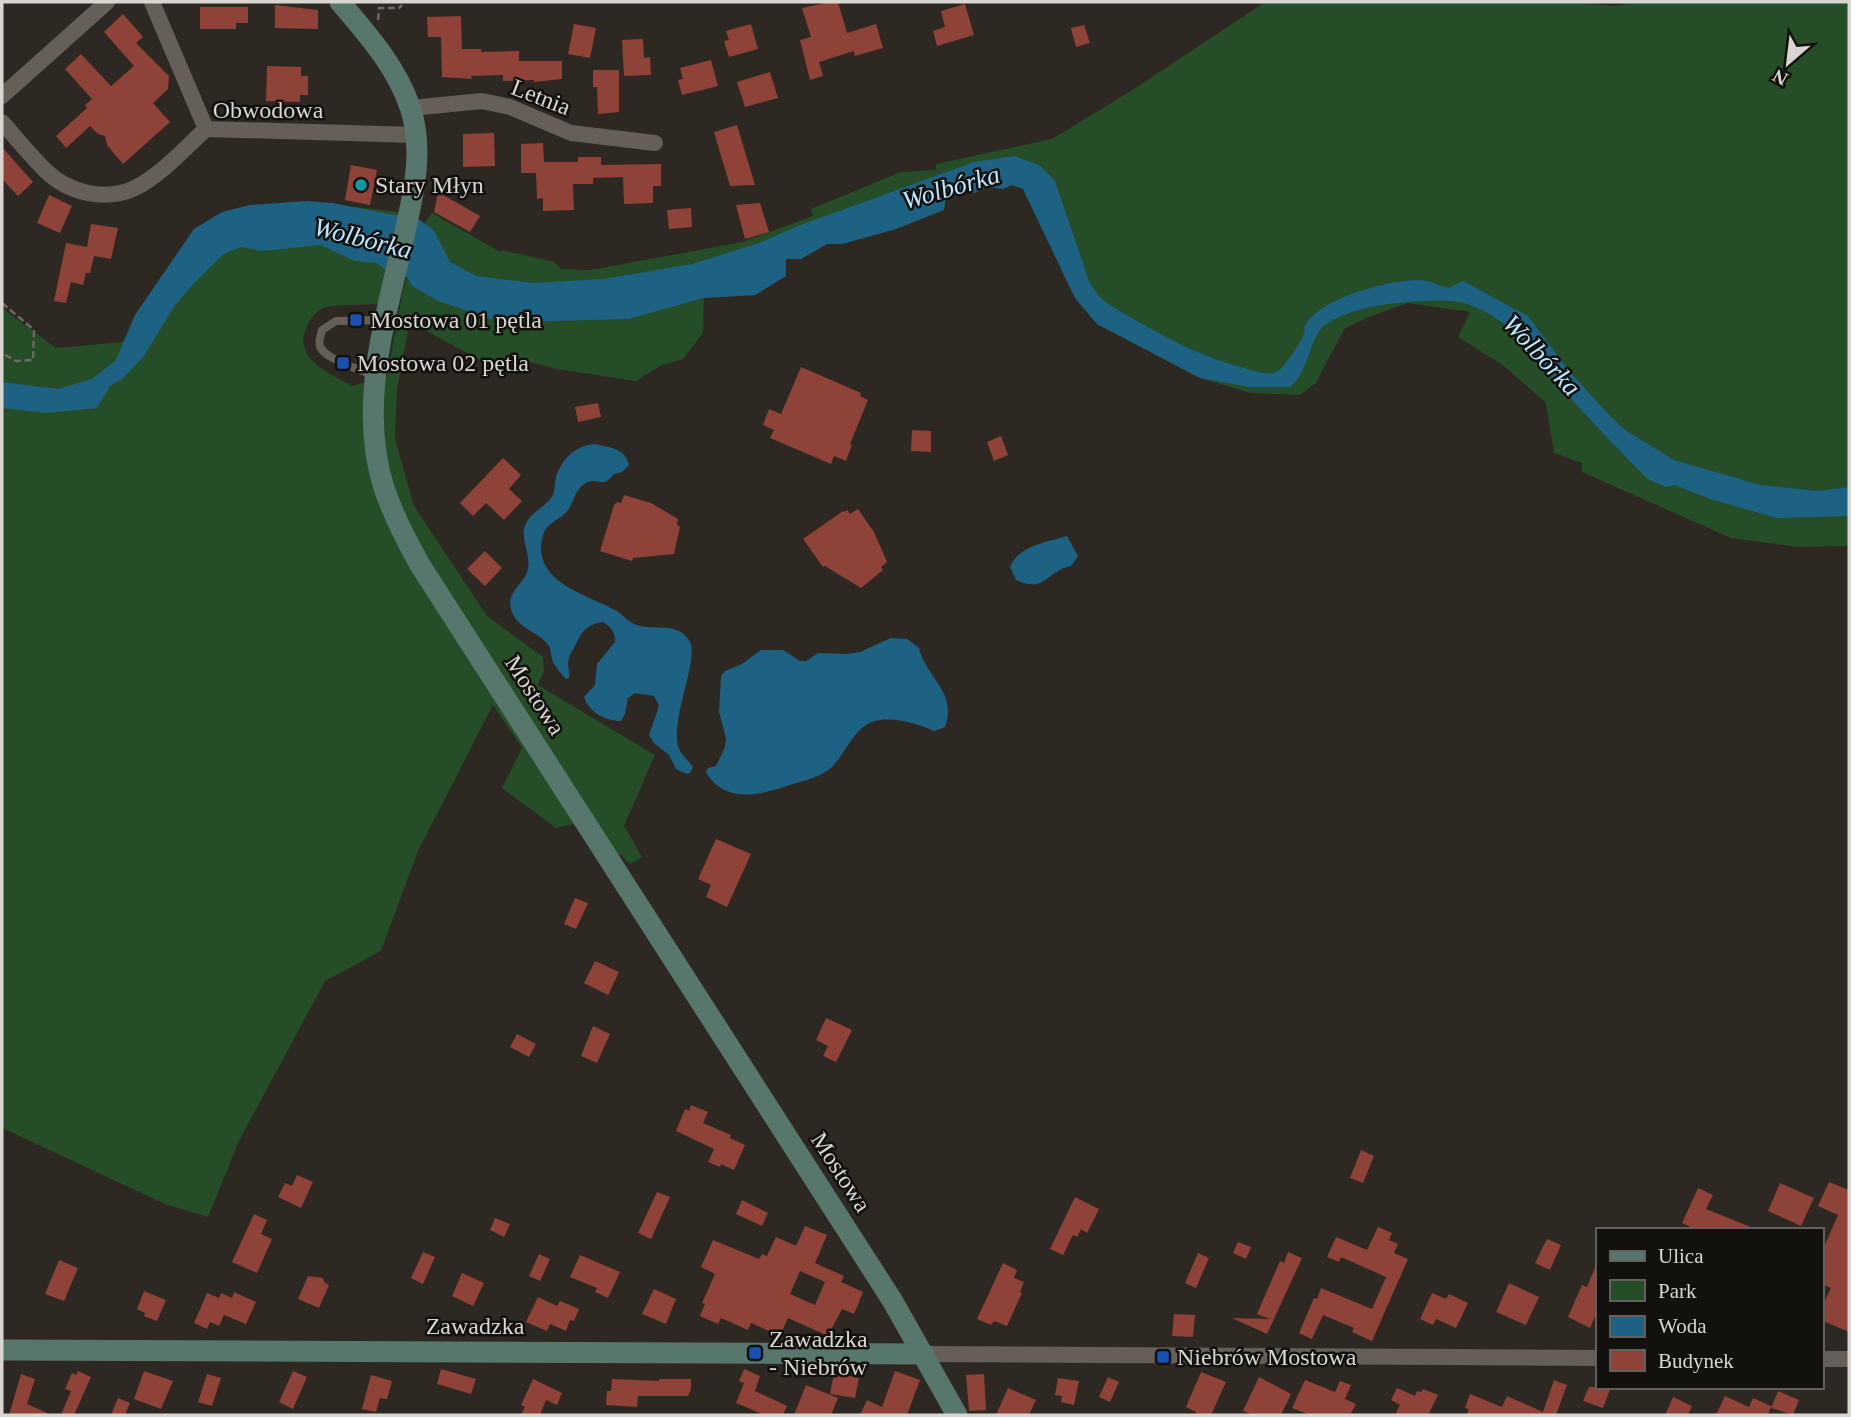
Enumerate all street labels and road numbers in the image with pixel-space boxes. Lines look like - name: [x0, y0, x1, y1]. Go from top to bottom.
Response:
- street label: Letnia: [508, 74, 575, 120]
- street label: Obwodowa: [213, 97, 324, 123]
- street label: Mostowa: [500, 650, 570, 740]
- street label: Mostowa: [806, 1127, 876, 1217]
- street label: Zawadzka: [426, 1313, 525, 1339]

